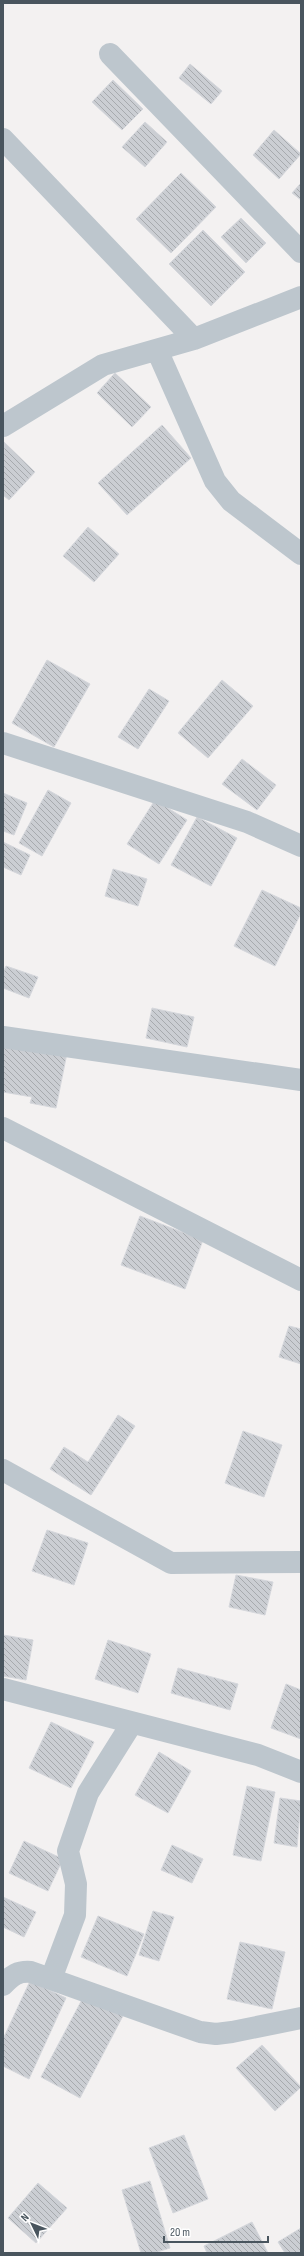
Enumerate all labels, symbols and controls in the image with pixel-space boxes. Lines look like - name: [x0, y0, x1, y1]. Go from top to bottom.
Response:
- north arrow: [12, 2204, 52, 2244]
- text: N: [18, 2211, 32, 2224]
- scale bar: [164, 2218, 268, 2244]
- text: 20 m: [170, 2225, 190, 2240]

